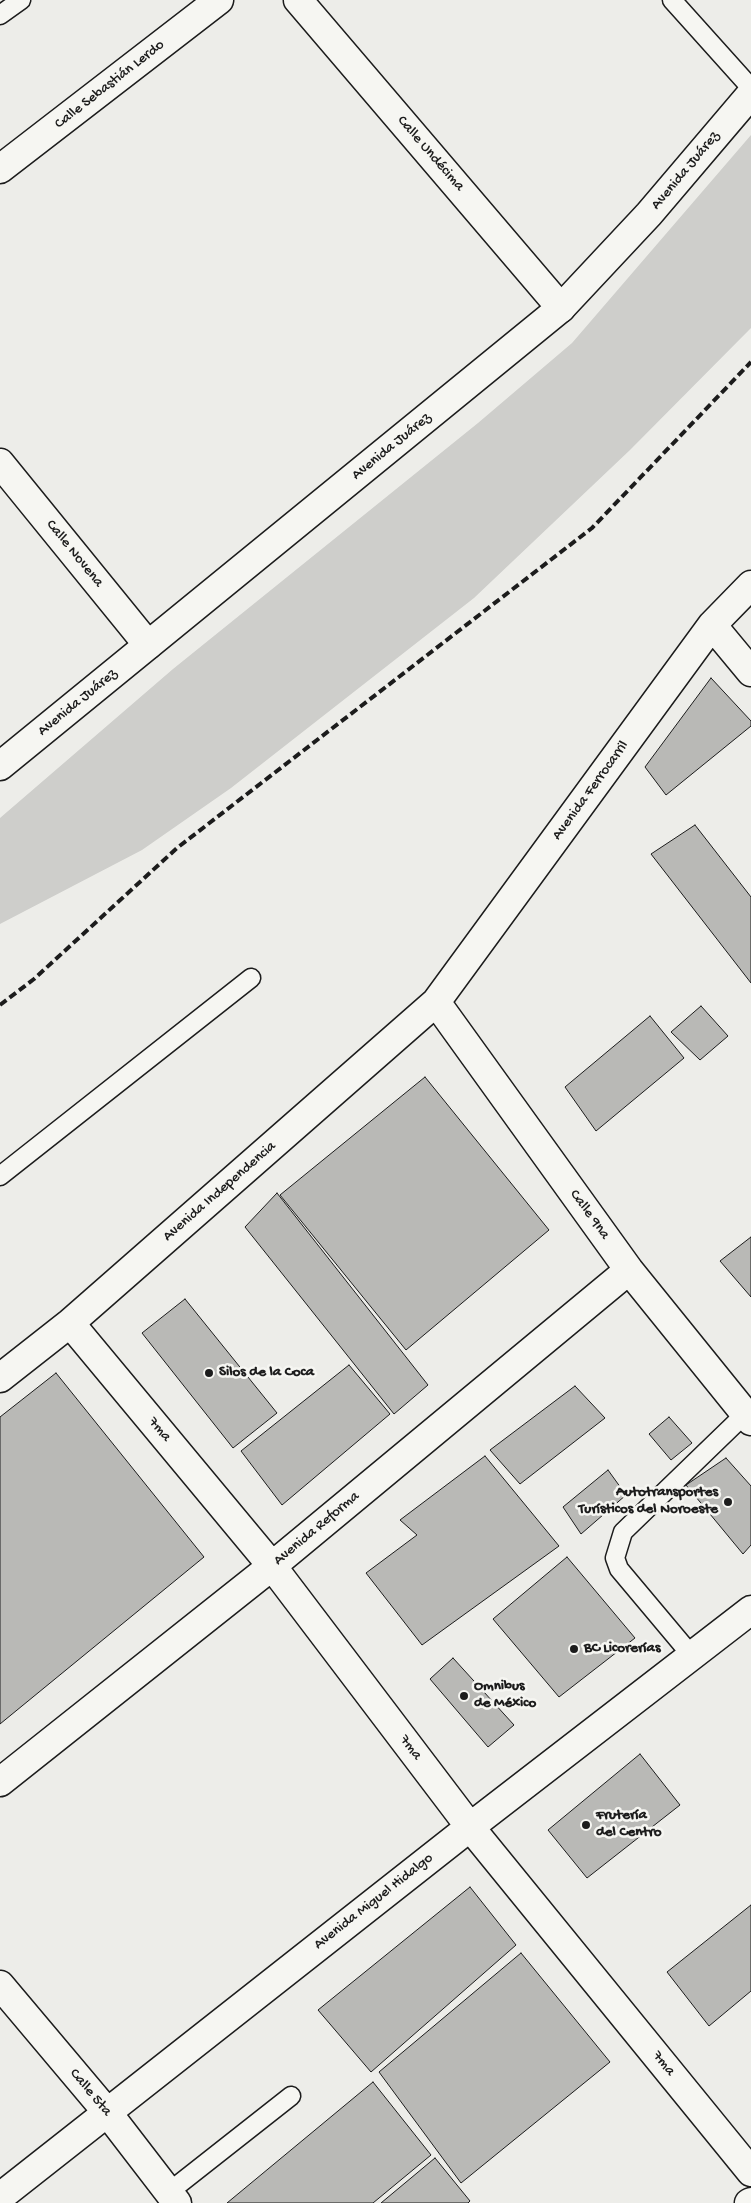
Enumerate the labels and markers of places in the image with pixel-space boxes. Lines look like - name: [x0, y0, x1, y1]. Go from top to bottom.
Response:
- place label: Silos de la Coca: [219, 1364, 314, 1382]
- marker: Silos de la Coca: [203, 1367, 215, 1379]
- place label: Autotransportes Turísticos del Noroeste: [579, 1484, 718, 1519]
- marker: Autotransportes Turísticos del Noroeste: [722, 1496, 734, 1508]
- place label: BC Licorerías: [584, 1640, 660, 1658]
- marker: BC Licorerías: [568, 1643, 580, 1655]
- place label: Omnibus de México: [474, 1678, 536, 1713]
- marker: Omnibus de México: [458, 1690, 470, 1702]
- place label: Frutería del Centro: [596, 1807, 662, 1842]
- marker: Frutería del Centro: [580, 1819, 592, 1831]

